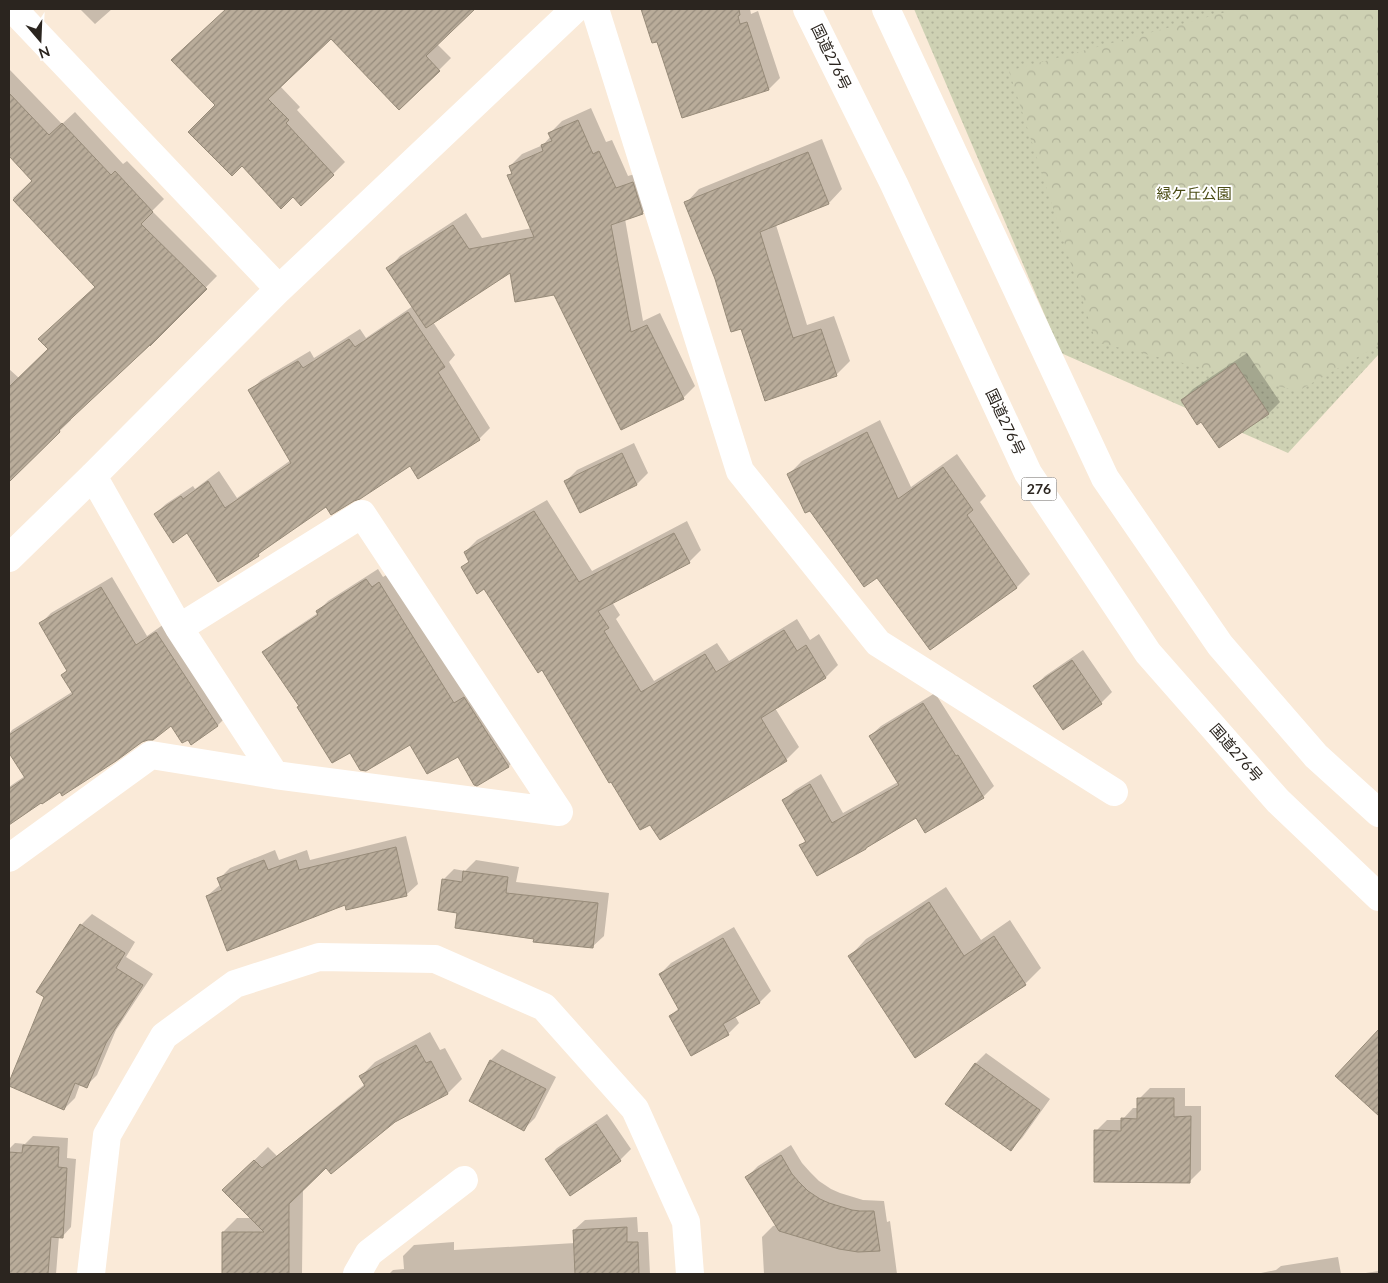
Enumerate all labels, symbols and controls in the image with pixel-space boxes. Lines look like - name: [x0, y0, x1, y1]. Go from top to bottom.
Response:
- north arrow: [15, 15, 65, 65]
- street label: 国道276号: [808, 21, 856, 92]
- text: N: [37, 43, 52, 63]
- park label: 緑ケ丘公園: [1156, 184, 1232, 202]
- street label: 国道276号: [983, 386, 1029, 458]
- road number: 276: [1022, 478, 1056, 500]
- street label: 国道276号: [1207, 720, 1267, 785]

